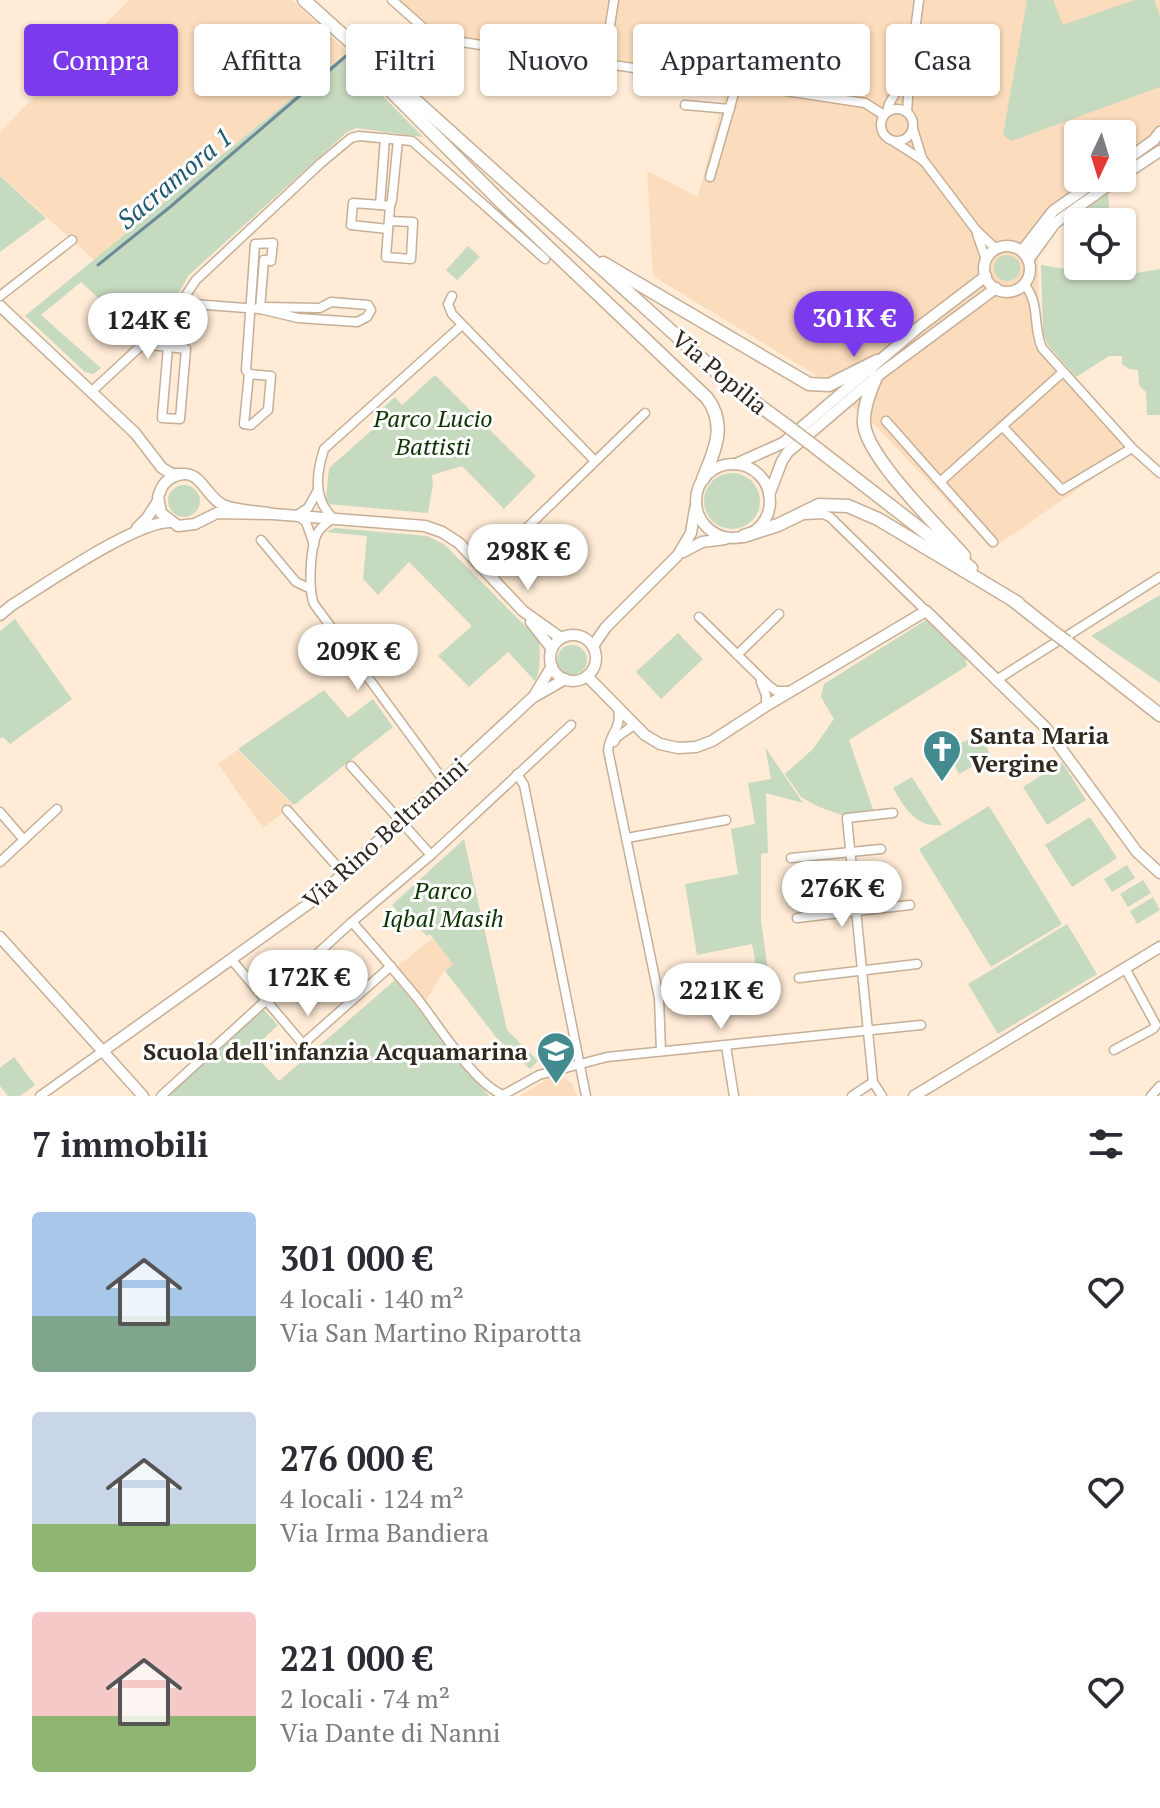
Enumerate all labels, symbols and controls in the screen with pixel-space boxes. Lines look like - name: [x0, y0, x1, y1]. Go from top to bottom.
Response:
- chip: Compra: [24, 24, 178, 96]
- chip: Affitta: [194, 24, 330, 96]
- chip: Filtri: [346, 24, 464, 96]
- chip: Nuovo: [480, 24, 617, 96]
- chip: Appartamento: [633, 24, 870, 96]
- chip: Casa: [886, 24, 1000, 96]
- water label: Sacramora 1: [109, 120, 239, 236]
- north arrow: [1064, 120, 1136, 192]
- map controls: [1064, 120, 1136, 280]
- button: locate: [1064, 208, 1136, 280]
- pin: 301K €: [789, 291, 919, 359]
- pin: 124K €: [83, 293, 213, 361]
- text: 301K €: [812, 300, 896, 334]
- text: 124K €: [106, 302, 190, 336]
- street label: Via Popilia: [665, 323, 775, 421]
- park label: Parco Lucio Battisti: [372, 402, 493, 462]
- pin: 298K €: [463, 524, 593, 592]
- text: 298K €: [486, 533, 570, 567]
- pin: 209K €: [293, 624, 423, 692]
- text: 209K €: [316, 633, 400, 667]
- place label: Santa Maria Vergine: [970, 719, 1110, 779]
- church icon: Santa Maria Vergine: [921, 728, 963, 783]
- street label: Via Rino Beltramini: [296, 750, 474, 916]
- pin: 276K €: [777, 861, 907, 929]
- text: 276K €: [800, 870, 884, 904]
- park label: Parco Iqbal Masih: [381, 874, 504, 934]
- pin: 172K €: [243, 950, 373, 1018]
- text: 172K €: [266, 959, 350, 993]
- pin: 221K €: [656, 963, 786, 1031]
- text: 221K €: [679, 972, 763, 1006]
- school or university icon: Scuola dell'infanzia Acquamarina: [535, 1030, 577, 1085]
- place label: Scuola dell'infanzia Acquamarina: [143, 1035, 529, 1067]
- text: 7 immobili: [32, 1122, 209, 1167]
- icon: filters: [1084, 1122, 1128, 1166]
- text: 301 000 €: [280, 1236, 433, 1281]
- icon: home: [96, 1244, 192, 1340]
- icon: heart: [1084, 1270, 1128, 1314]
- text: 4 locali · 140 m²: [280, 1281, 464, 1315]
- text: Via San Martino Riparotta: [280, 1315, 582, 1349]
- text: 276 000 €: [280, 1436, 433, 1481]
- icon: home: [96, 1444, 192, 1540]
- icon: heart: [1084, 1470, 1128, 1514]
- text: 4 locali · 124 m²: [280, 1481, 464, 1515]
- text: Via Irma Bandiera: [280, 1515, 489, 1549]
- text: 221 000 €: [280, 1636, 433, 1681]
- icon: home: [96, 1644, 192, 1740]
- icon: heart: [1084, 1670, 1128, 1714]
- text: 2 locali · 74 m²: [280, 1681, 450, 1715]
- text: Via Dante di Nanni: [280, 1715, 501, 1749]

